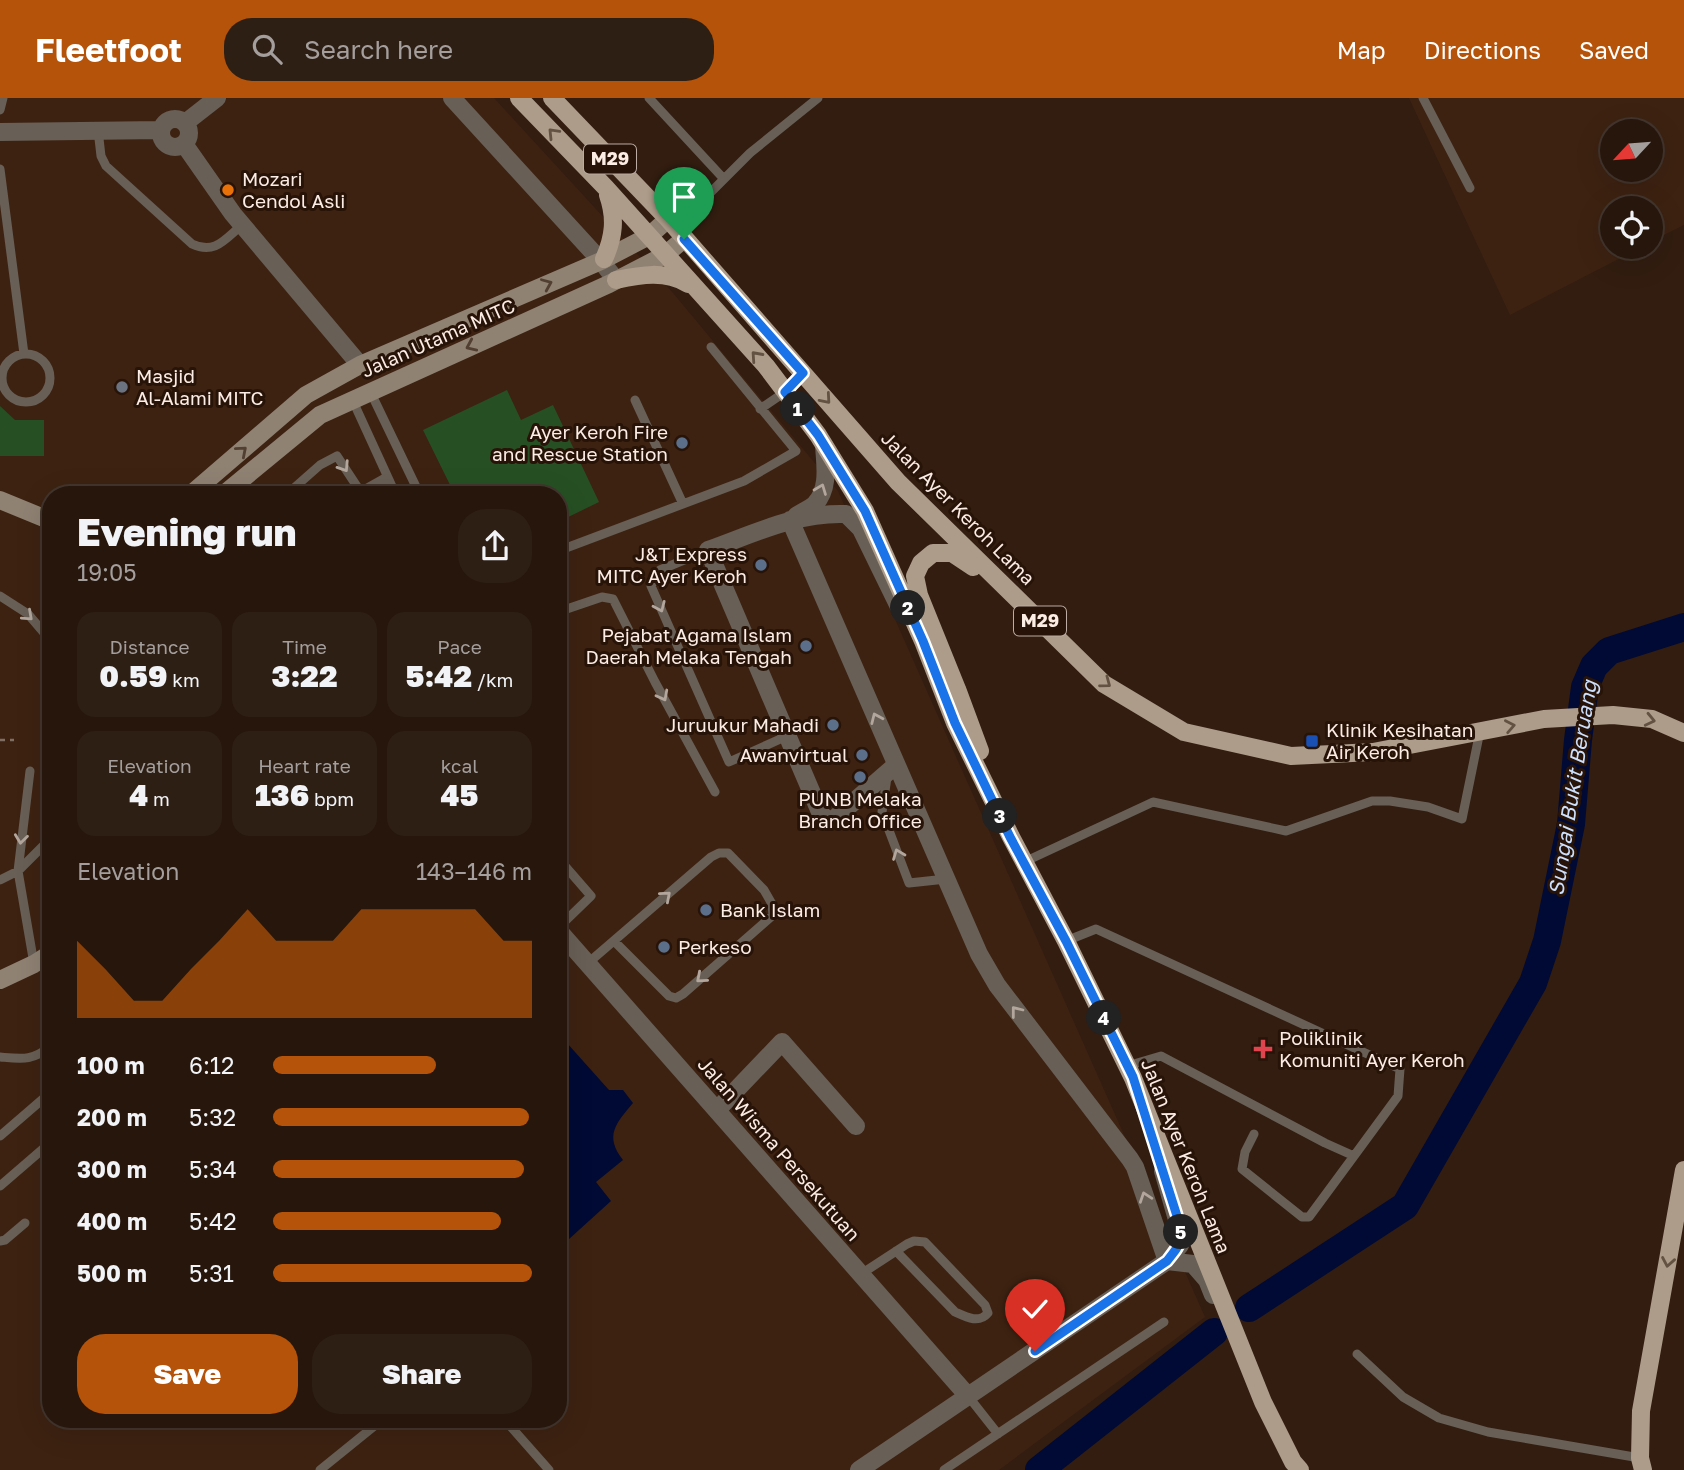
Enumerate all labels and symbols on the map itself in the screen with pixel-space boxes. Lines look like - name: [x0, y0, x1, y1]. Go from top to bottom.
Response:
- north arrow: [1600, 119, 1662, 182]
- one-way arrow: [549, 129, 562, 142]
- road number: M29: [584, 144, 636, 174]
- place label: Mozari Cendol Asli: [242, 167, 345, 212]
- pin: [654, 167, 714, 239]
- marker: Mozari Cendol Asli: [220, 182, 236, 198]
- one-way arrow: [540, 279, 552, 293]
- street label: Jalan Utama MITC: [357, 293, 518, 382]
- one-way arrow: [465, 338, 478, 352]
- one-way arrow: [752, 351, 765, 364]
- place label: Masjid Al-Alami MITC: [136, 364, 263, 409]
- marker: Masjid Al-Alami MITC: [114, 379, 130, 395]
- one-way arrow: [818, 391, 830, 404]
- pin: 1: [780, 392, 816, 426]
- place label: Ayer Keroh Fire and Rescue Station: [492, 420, 668, 465]
- street label: Jalan Ayer Keroh Lama: [877, 426, 1040, 589]
- marker: Ayer Keroh Fire and Rescue Station: [674, 435, 690, 451]
- one-way arrow: [233, 447, 246, 459]
- one-way arrow: [336, 460, 349, 473]
- one-way arrow: [813, 483, 827, 496]
- place label: J&T Express MITC Ayer Keroh: [597, 542, 747, 587]
- marker: J&T Express MITC Ayer Keroh: [753, 557, 769, 573]
- pin: 2: [890, 590, 926, 626]
- one-way arrow: [652, 600, 666, 612]
- road number: M29: [1014, 606, 1066, 636]
- one-way arrow: [20, 608, 33, 621]
- place label: Pejabat Agama Islam Daerah Melaka Tengah: [585, 623, 792, 668]
- marker: Pejabat Agama Islam Daerah Melaka Tengah: [798, 638, 814, 654]
- one-way arrow: [1098, 675, 1111, 688]
- water label: Sungai Bukit Beruang: [1542, 676, 1602, 897]
- one-way arrow: [655, 688, 668, 701]
- one-way arrow: [1643, 712, 1655, 726]
- place label: Juruukur Mahadi: [666, 713, 819, 736]
- one-way arrow: [870, 713, 884, 725]
- marker: Juruukur Mahadi: [825, 717, 841, 733]
- place label: Klinik Kesihatan Air Keroh: [1326, 718, 1474, 763]
- one-way arrow: [1504, 719, 1516, 734]
- marker: Klinik Kesihatan Air Keroh: [1304, 733, 1320, 749]
- place label: Awanvirtual: [740, 743, 848, 766]
- marker: Awanvirtual: [854, 747, 870, 763]
- marker: PUNB Melaka Branch Office: [852, 769, 868, 785]
- place label: PUNB Melaka Branch Office: [798, 787, 922, 832]
- pin: 3: [982, 798, 1018, 834]
- one-way arrow: [14, 833, 29, 845]
- one-way arrow: [892, 848, 906, 860]
- one-way arrow: [658, 892, 671, 904]
- place label: Bank Islam: [720, 898, 820, 921]
- marker: Bank Islam: [698, 902, 714, 918]
- place label: Perkeso: [678, 935, 752, 958]
- marker: Perkeso: [656, 939, 672, 955]
- one-way arrow: [697, 970, 710, 982]
- pin: 4: [1086, 1000, 1122, 1035]
- one-way arrow: [1012, 1006, 1025, 1019]
- place label: Poliklinik Komuniti Ayer Keroh: [1279, 1026, 1465, 1071]
- marker: Poliklinik Komuniti Ayer Keroh: [1253, 1039, 1273, 1059]
- street label: Jalan Wisma Persekutuan: [693, 1052, 865, 1245]
- street label: Jalan Ayer Keroh Lama: [1137, 1055, 1236, 1256]
- one-way arrow: [1139, 1191, 1153, 1203]
- pin: 5: [1164, 1214, 1198, 1250]
- one-way arrow: [1661, 1256, 1676, 1268]
- pin: [1005, 1279, 1065, 1351]

